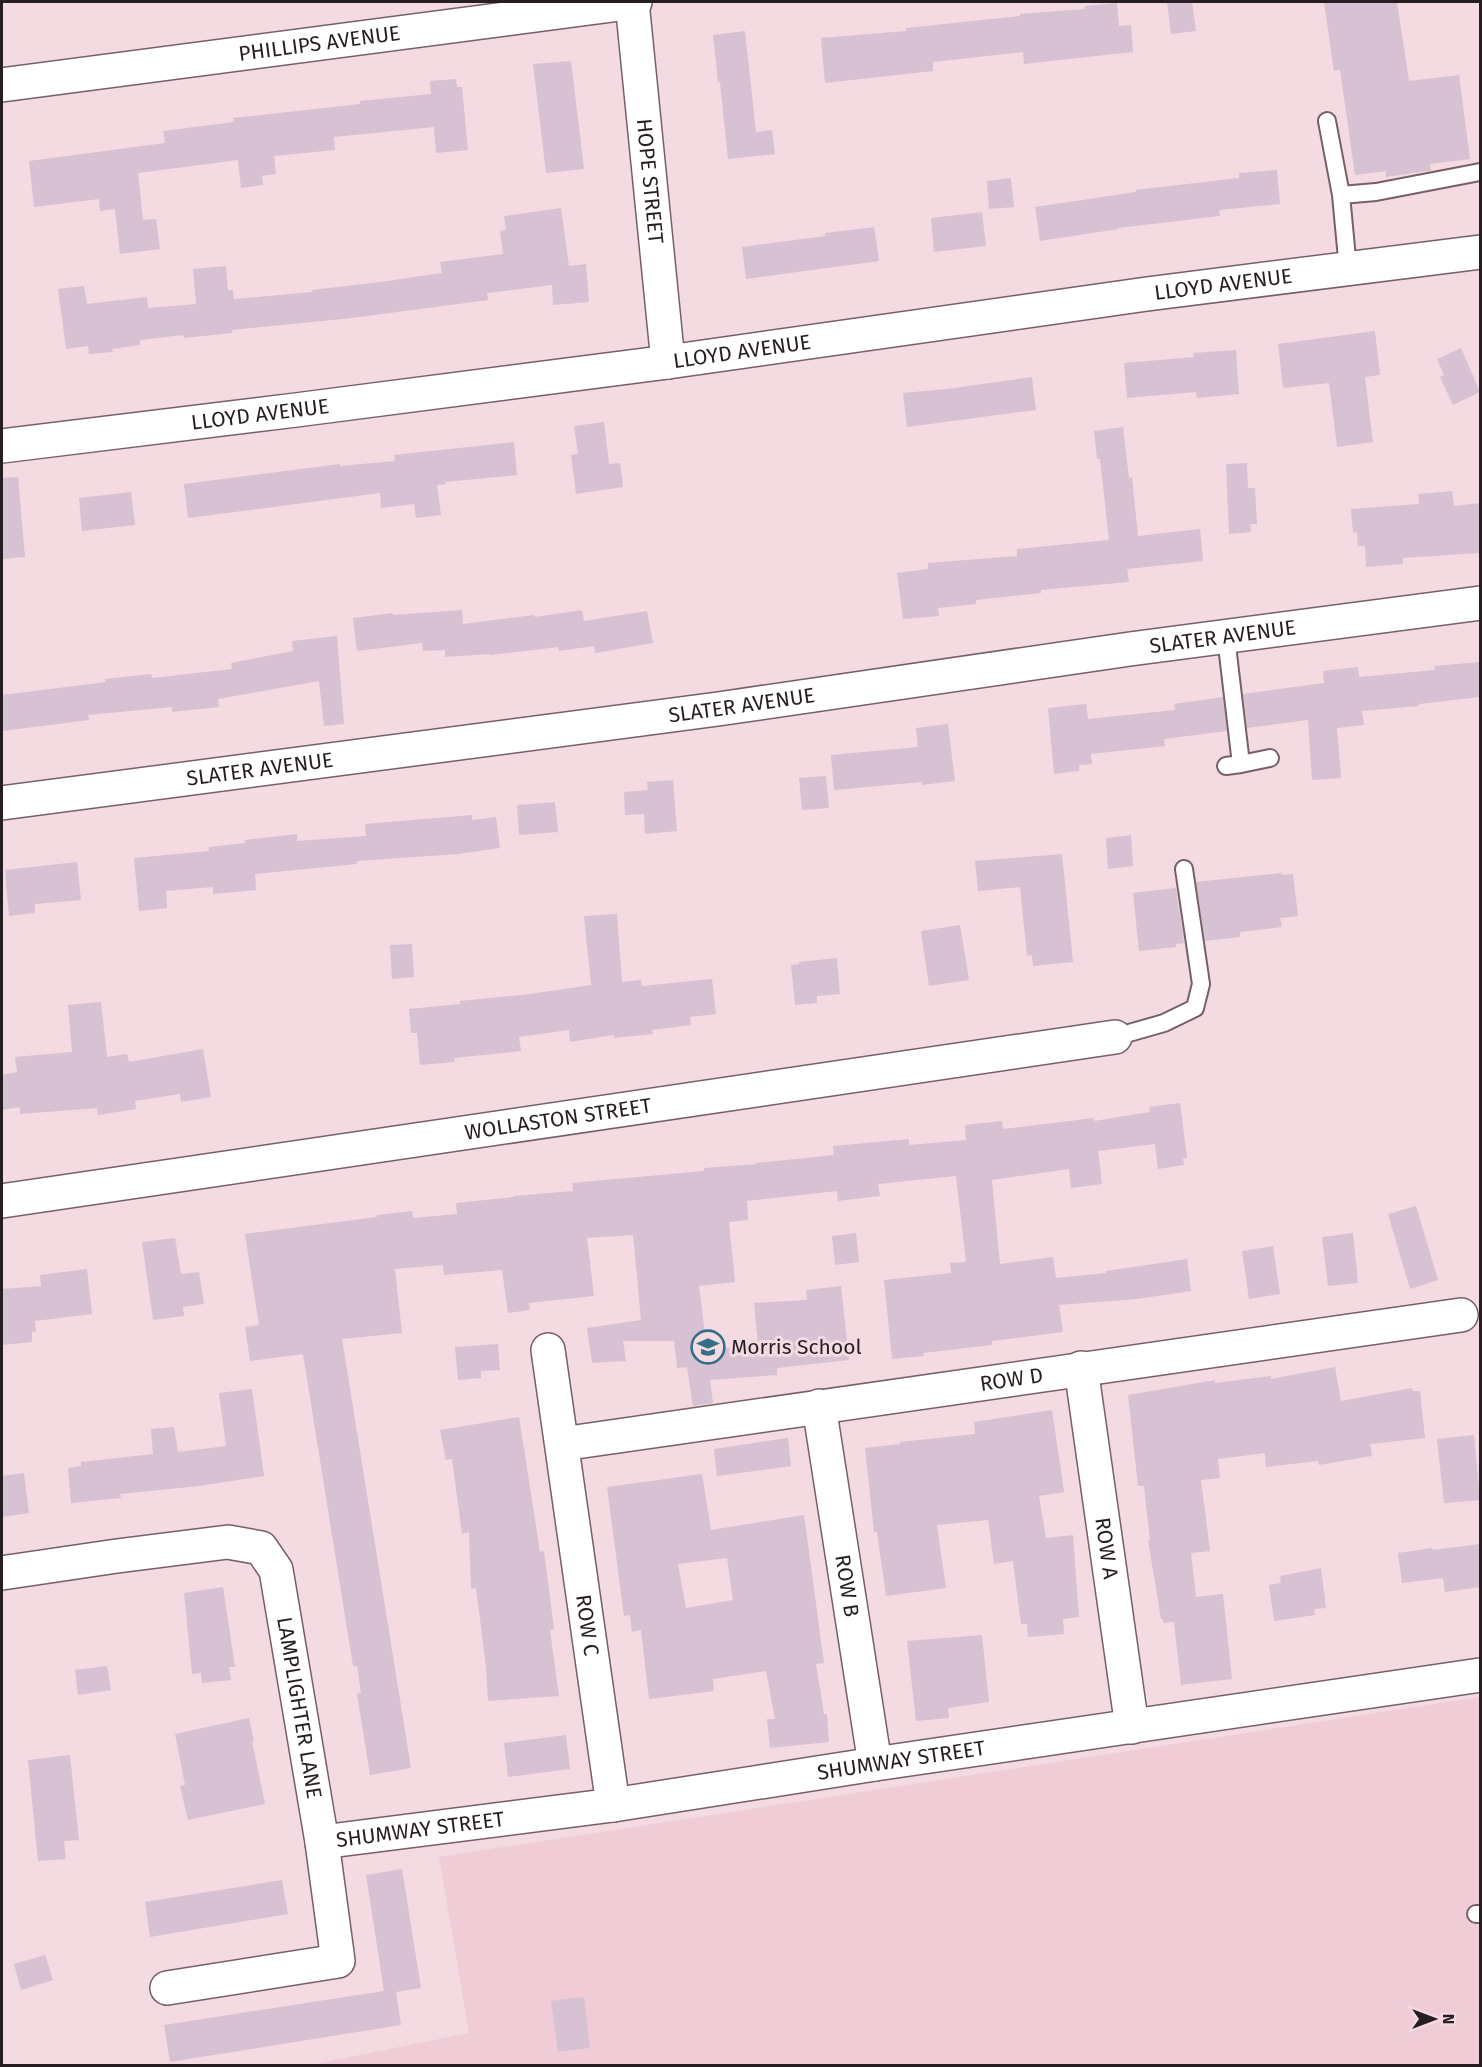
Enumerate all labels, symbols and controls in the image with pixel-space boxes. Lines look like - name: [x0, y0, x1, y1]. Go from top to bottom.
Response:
- street label: PHILLIPS AVENUE: [237, 20, 402, 67]
- street label: HOPE STREET: [631, 117, 669, 245]
- street label: LLOYD AVENUE: [1153, 263, 1294, 306]
- street label: LLOYD AVENUE: [671, 329, 812, 374]
- street label: LLOYD AVENUE: [190, 393, 331, 436]
- street label: SLATER AVENUE: [1148, 614, 1298, 659]
- street label: SLATER AVENUE: [667, 682, 816, 728]
- street label: SLATER AVENUE: [185, 747, 335, 792]
- street label: WOLLASTON STREET: [463, 1092, 653, 1146]
- school or university icon: Morris School: [690, 1329, 726, 1365]
- place label: Morris School: [731, 1334, 862, 1360]
- street label: ROW D: [978, 1362, 1045, 1397]
- street label: ROW A: [1089, 1516, 1124, 1581]
- street label: ROW B: [829, 1553, 865, 1619]
- street label: ROW C: [570, 1593, 605, 1658]
- street label: LAMPLIGHTER LANE: [271, 1615, 327, 1801]
- street label: SHUMWAY STREET: [815, 1735, 987, 1786]
- street label: SHUMWAY STREET: [335, 1806, 506, 1853]
- north arrow: [1404, 1989, 1464, 2049]
- text: N: [1439, 2014, 1458, 2024]

